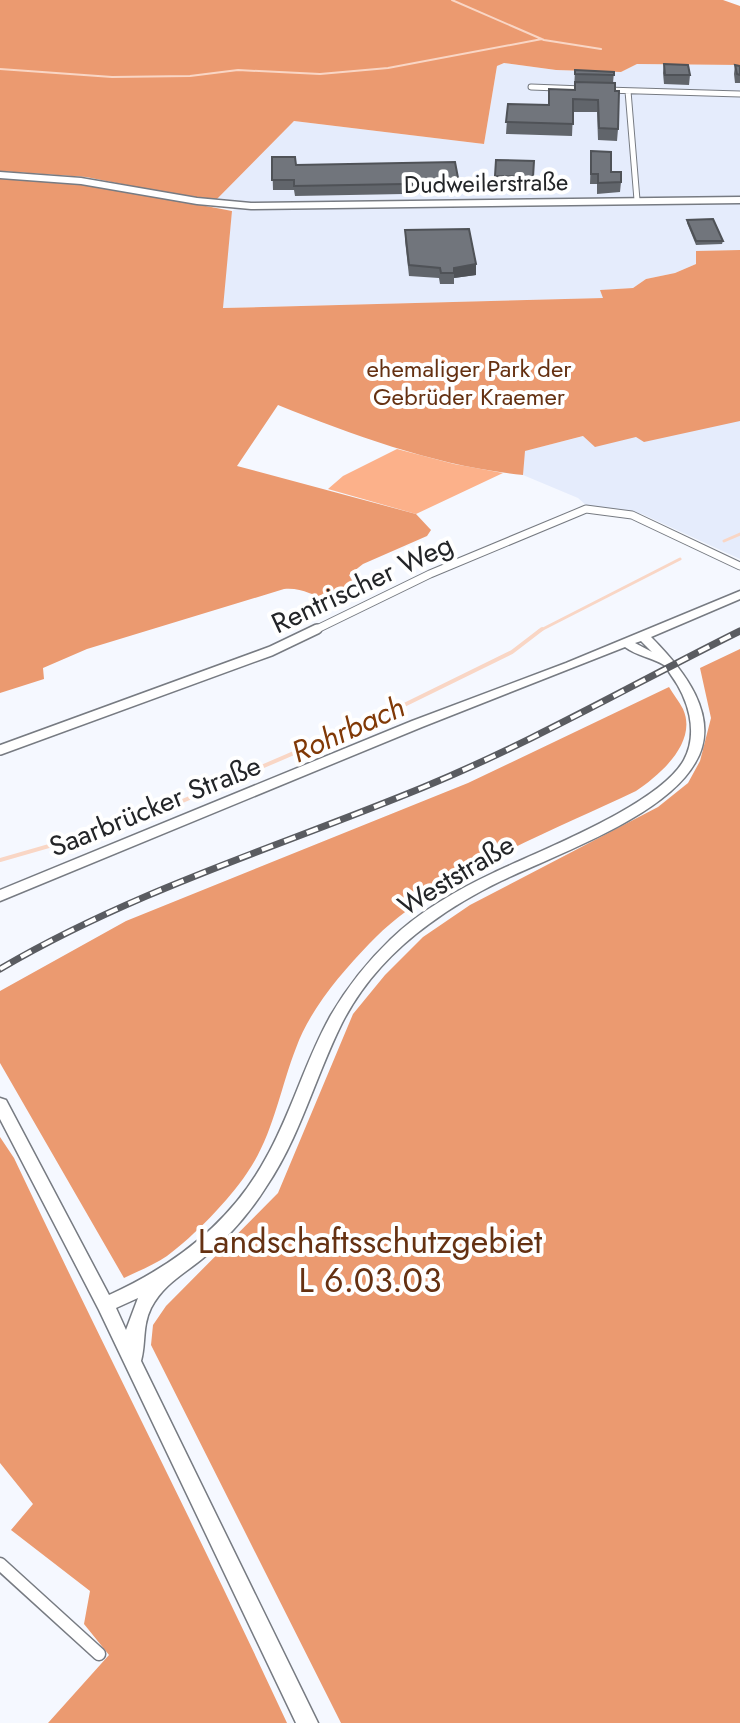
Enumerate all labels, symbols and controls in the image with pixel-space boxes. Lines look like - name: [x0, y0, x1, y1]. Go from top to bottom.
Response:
- street label: Dudweilerstraße: [404, 164, 568, 202]
- park label: ehemaliger Park der Gebrüder Kraemer: [366, 351, 572, 414]
- street label: Rentrischer Weg: [264, 524, 460, 644]
- water label: Rohrbach: [285, 685, 411, 773]
- street label: Saarbrücker Straße: [43, 745, 267, 867]
- street label: Weststraße: [390, 824, 522, 926]
- park label: Landschaftsschutzgebiet L 6.03.03: [198, 1217, 542, 1305]

